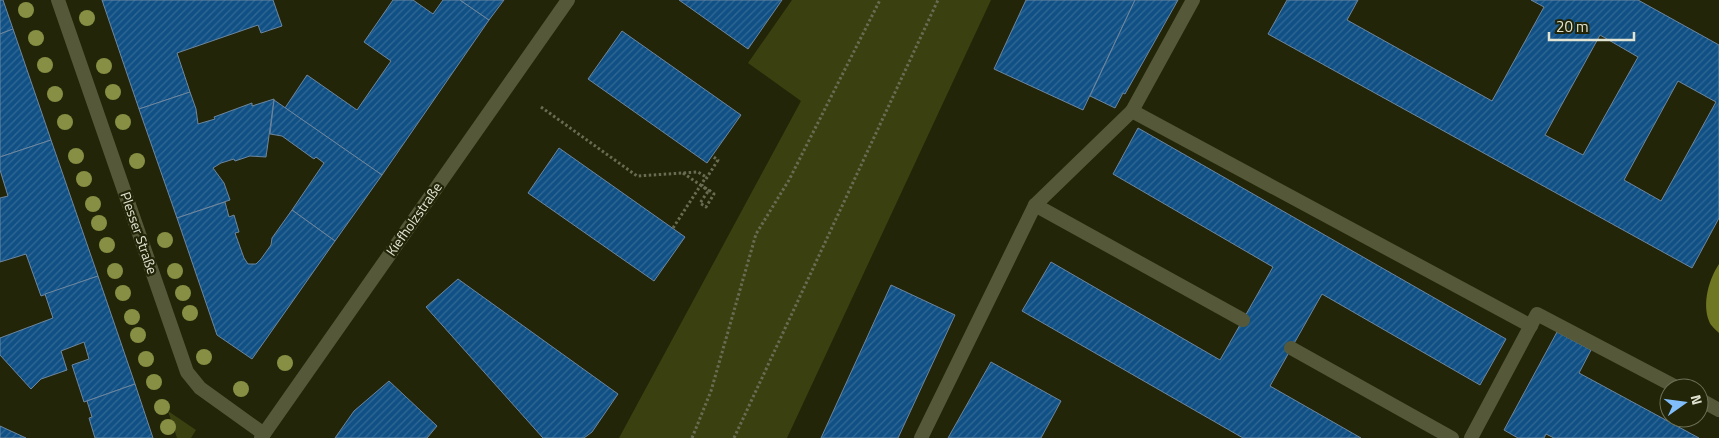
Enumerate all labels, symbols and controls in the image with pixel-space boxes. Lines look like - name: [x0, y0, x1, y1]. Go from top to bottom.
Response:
- scale bar: [1549, 10, 1634, 42]
- text: 20 m: [1556, 15, 1589, 38]
- street label: Kiefholzstraße: [380, 178, 447, 260]
- street label: Plesser Straße: [116, 189, 163, 277]
- north arrow: [1659, 378, 1709, 428]
- text: N: [1686, 392, 1708, 407]

